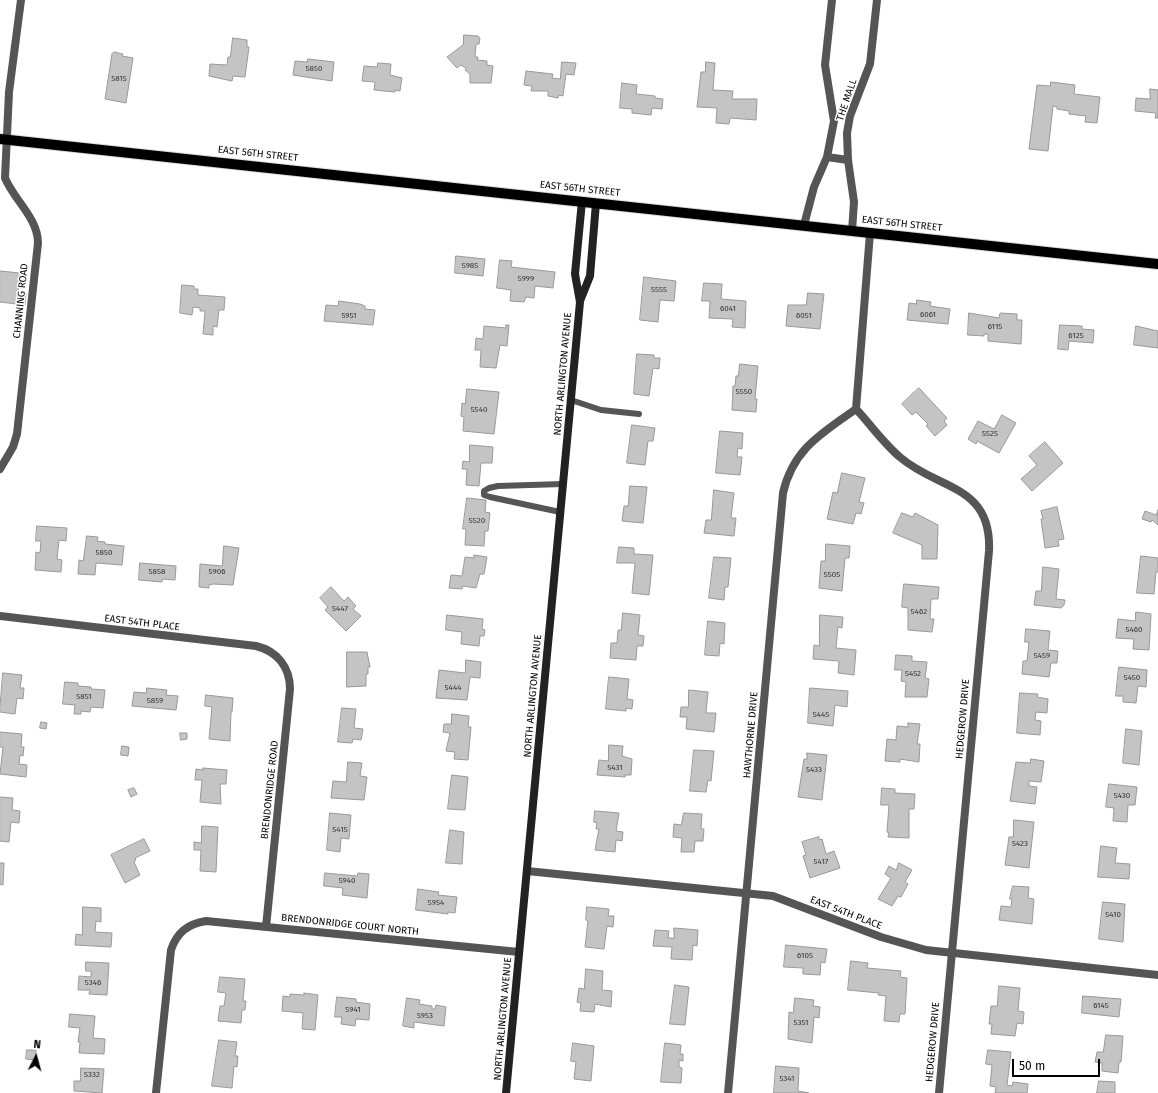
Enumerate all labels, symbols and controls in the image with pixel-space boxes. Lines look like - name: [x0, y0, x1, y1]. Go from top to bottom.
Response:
- house number: 5850: [306, 64, 322, 74]
- house number: 5815: [111, 74, 127, 84]
- street label: THE MALL: [834, 78, 860, 122]
- street label: EAST 56TH STREET: [217, 144, 299, 164]
- street label: EAST 56TH STREET: [539, 179, 621, 199]
- street label: EAST 56TH STREET: [861, 214, 943, 234]
- house number: 5985: [462, 261, 478, 271]
- street label: CHANNING ROAD: [11, 263, 31, 339]
- house number: 5999: [518, 274, 534, 284]
- house number: 5555: [651, 285, 667, 295]
- house number: 6041: [720, 304, 736, 314]
- house number: 6061: [920, 310, 936, 320]
- house number: 5951: [341, 311, 357, 321]
- house number: 6051: [796, 311, 812, 321]
- street label: NORTH ARLINGTON AVENUE: [552, 312, 574, 436]
- house number: 6115: [988, 322, 1002, 332]
- house number: 6125: [1068, 331, 1084, 341]
- house number: 5550: [736, 387, 752, 397]
- house number: 5540: [471, 405, 487, 415]
- house number: 5525: [982, 429, 998, 439]
- house number: 5520: [469, 516, 485, 526]
- house number: 5850: [96, 548, 112, 558]
- house number: 5858: [149, 567, 165, 577]
- house number: 5906: [209, 567, 225, 577]
- house number: 5505: [824, 570, 840, 580]
- house number: 5447: [332, 604, 348, 614]
- house number: 5462: [911, 607, 927, 617]
- street label: EAST 54TH PLACE: [104, 612, 180, 634]
- house number: 5460: [1126, 625, 1142, 635]
- street label: NORTH ARLINGTON AVENUE: [522, 634, 544, 758]
- house number: 5459: [1034, 651, 1050, 661]
- house number: 5452: [905, 669, 921, 679]
- house number: 5450: [1124, 673, 1140, 683]
- street label: HEDGEROW DRIVE: [954, 678, 972, 760]
- house number: 5444: [445, 683, 461, 693]
- street label: HAWTHORNE DRIVE: [741, 691, 761, 779]
- house number: 5851: [76, 692, 92, 702]
- house number: 5859: [147, 696, 163, 706]
- house number: 5445: [813, 710, 829, 720]
- street label: BRENDONRIDGE ROAD: [259, 740, 281, 840]
- house number: 5431: [607, 763, 623, 773]
- house number: 5433: [806, 765, 822, 775]
- house number: 5430: [1114, 791, 1130, 801]
- house number: 5415: [332, 825, 348, 835]
- house number: 5423: [1012, 839, 1028, 849]
- house number: 5417: [814, 857, 828, 867]
- house number: 5940: [339, 876, 355, 886]
- street label: EAST 54TH PLACE: [808, 894, 884, 932]
- house number: 5954: [428, 898, 444, 908]
- house number: 5410: [1105, 910, 1121, 920]
- street label: BRENDONRIDGE COURT NORTH: [281, 912, 419, 938]
- house number: 6105: [797, 951, 813, 961]
- street label: NORTH ARLINGTON AVENUE: [492, 957, 514, 1081]
- house number: 5346: [85, 978, 101, 988]
- street label: HEDGEROW DRIVE: [924, 1001, 942, 1083]
- house number: 6145: [1093, 1001, 1109, 1011]
- house number: 5941: [345, 1005, 361, 1015]
- house number: 5953: [417, 1011, 433, 1021]
- house number: 5351: [793, 1018, 809, 1028]
- north arrow: [16, 1037, 56, 1077]
- text: N: [33, 1038, 42, 1051]
- scale bar: [1014, 1051, 1102, 1077]
- text: 50 m: [1019, 1059, 1045, 1073]
- house number: 5332: [84, 1070, 100, 1080]
- house number: 5341: [779, 1074, 795, 1084]

